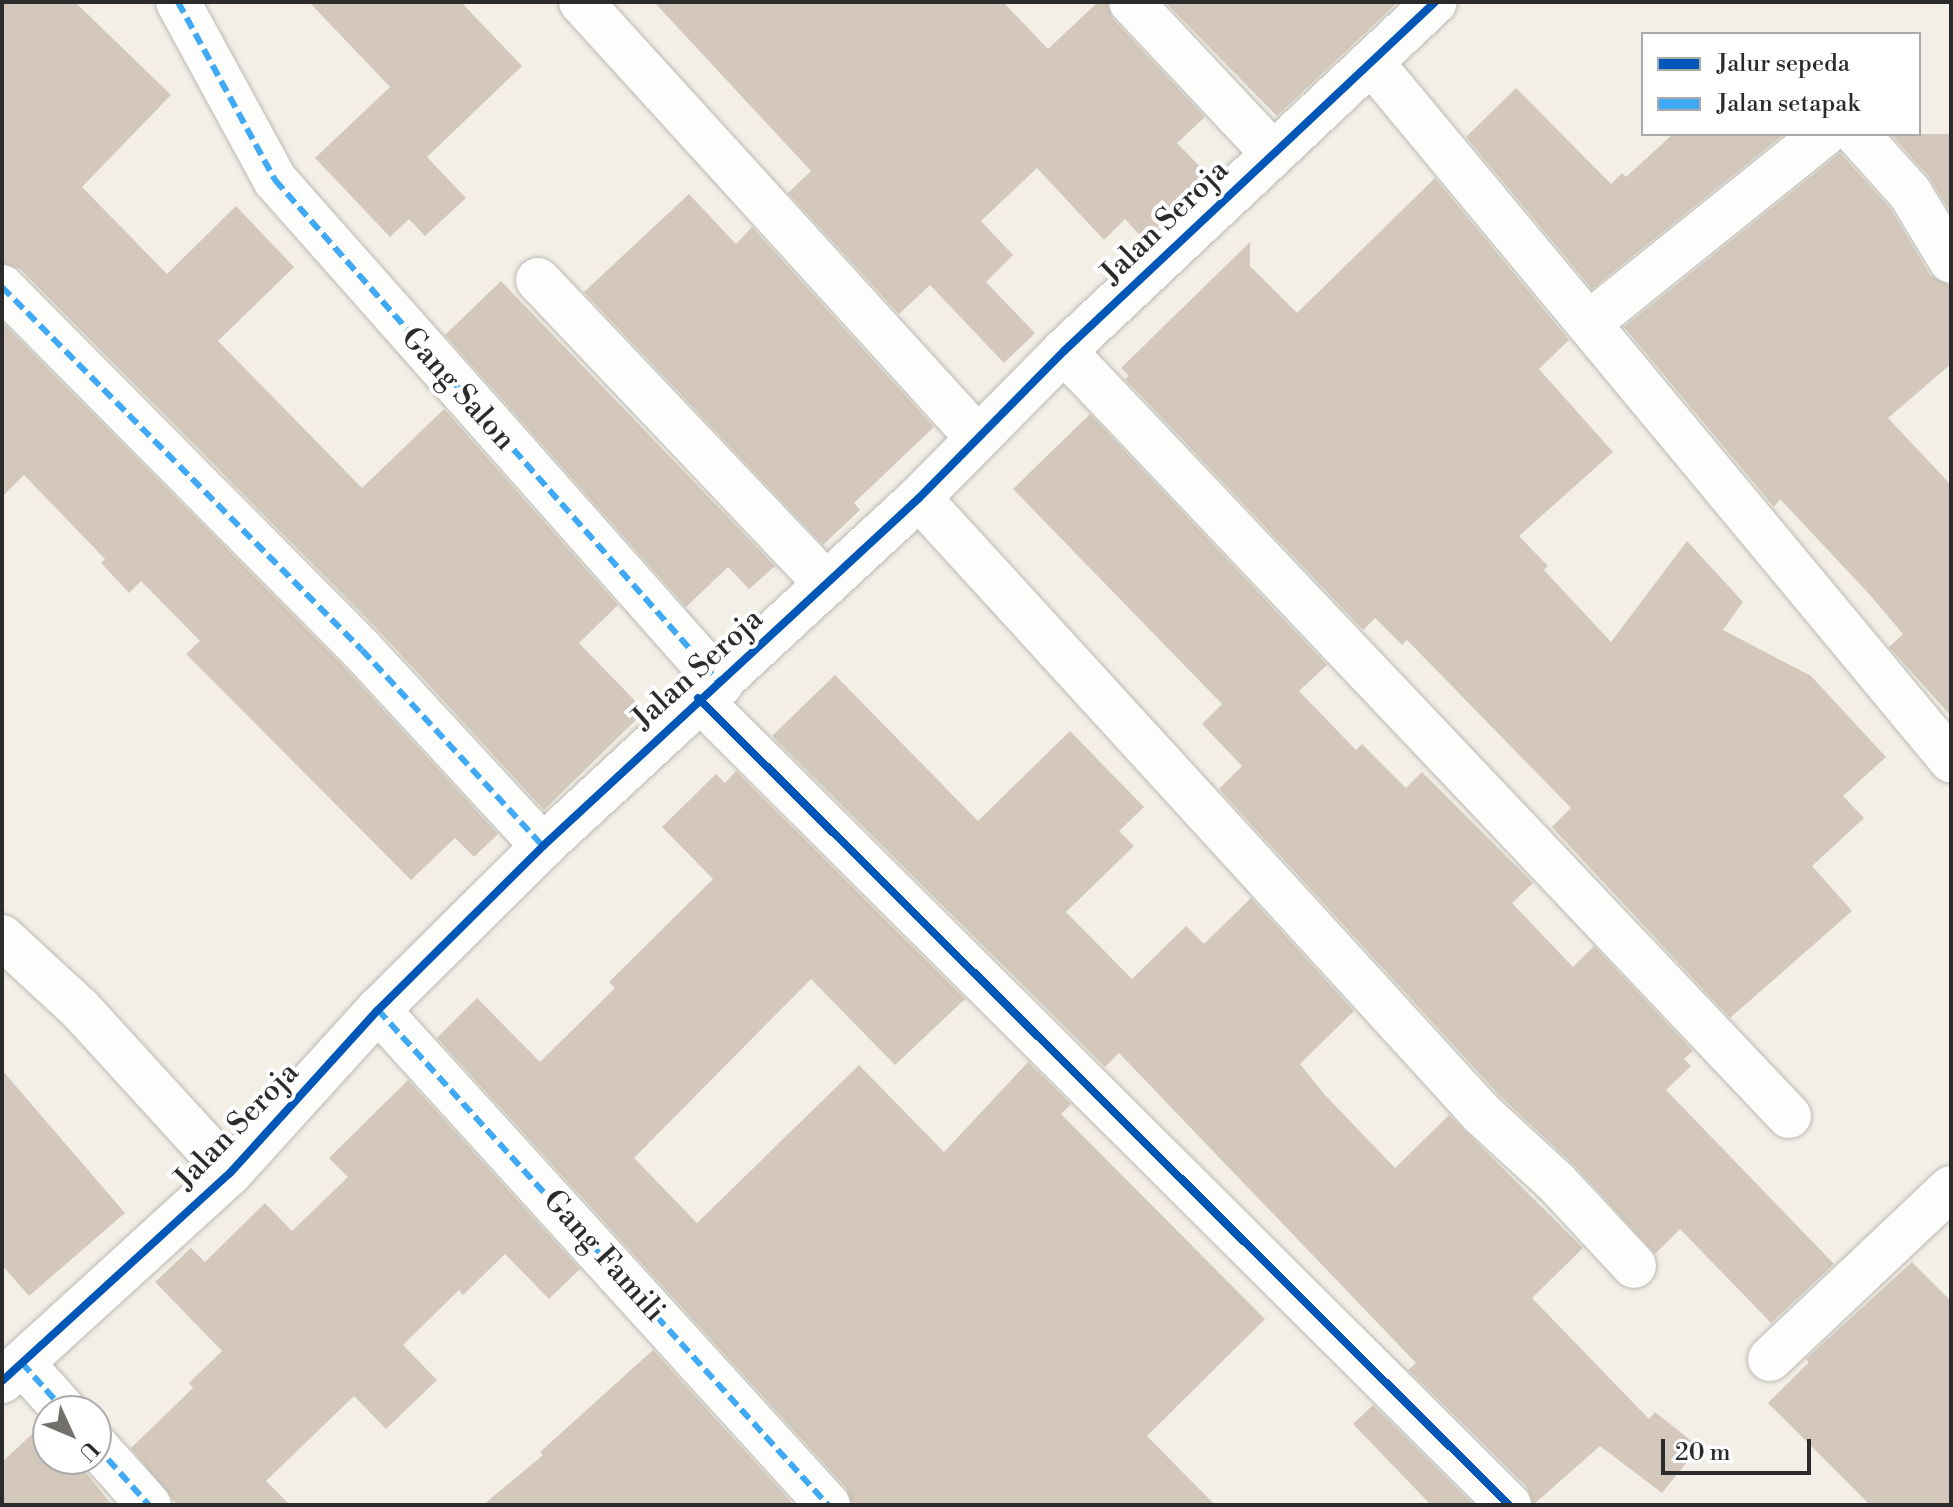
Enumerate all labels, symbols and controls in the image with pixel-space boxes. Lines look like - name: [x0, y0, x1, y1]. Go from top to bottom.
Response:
- legend: [1641, 32, 1921, 136]
- text: Jalur sepeda: [1717, 49, 1850, 79]
- text: Jalan setapak: [1717, 89, 1860, 119]
- street label: Jalan Seroja: [1094, 152, 1236, 292]
- street label: Gang Salon: [393, 320, 523, 458]
- street label: Jalan Seroja: [625, 601, 771, 737]
- street label: Jalan Seroja: [167, 1055, 307, 1197]
- street label: Gang Famili: [535, 1183, 673, 1329]
- north arrow: [32, 1395, 112, 1475]
- scale bar: [1665, 1423, 1815, 1473]
- text: U: [73, 1435, 104, 1466]
- text: 20 m: [1675, 1438, 1731, 1468]

